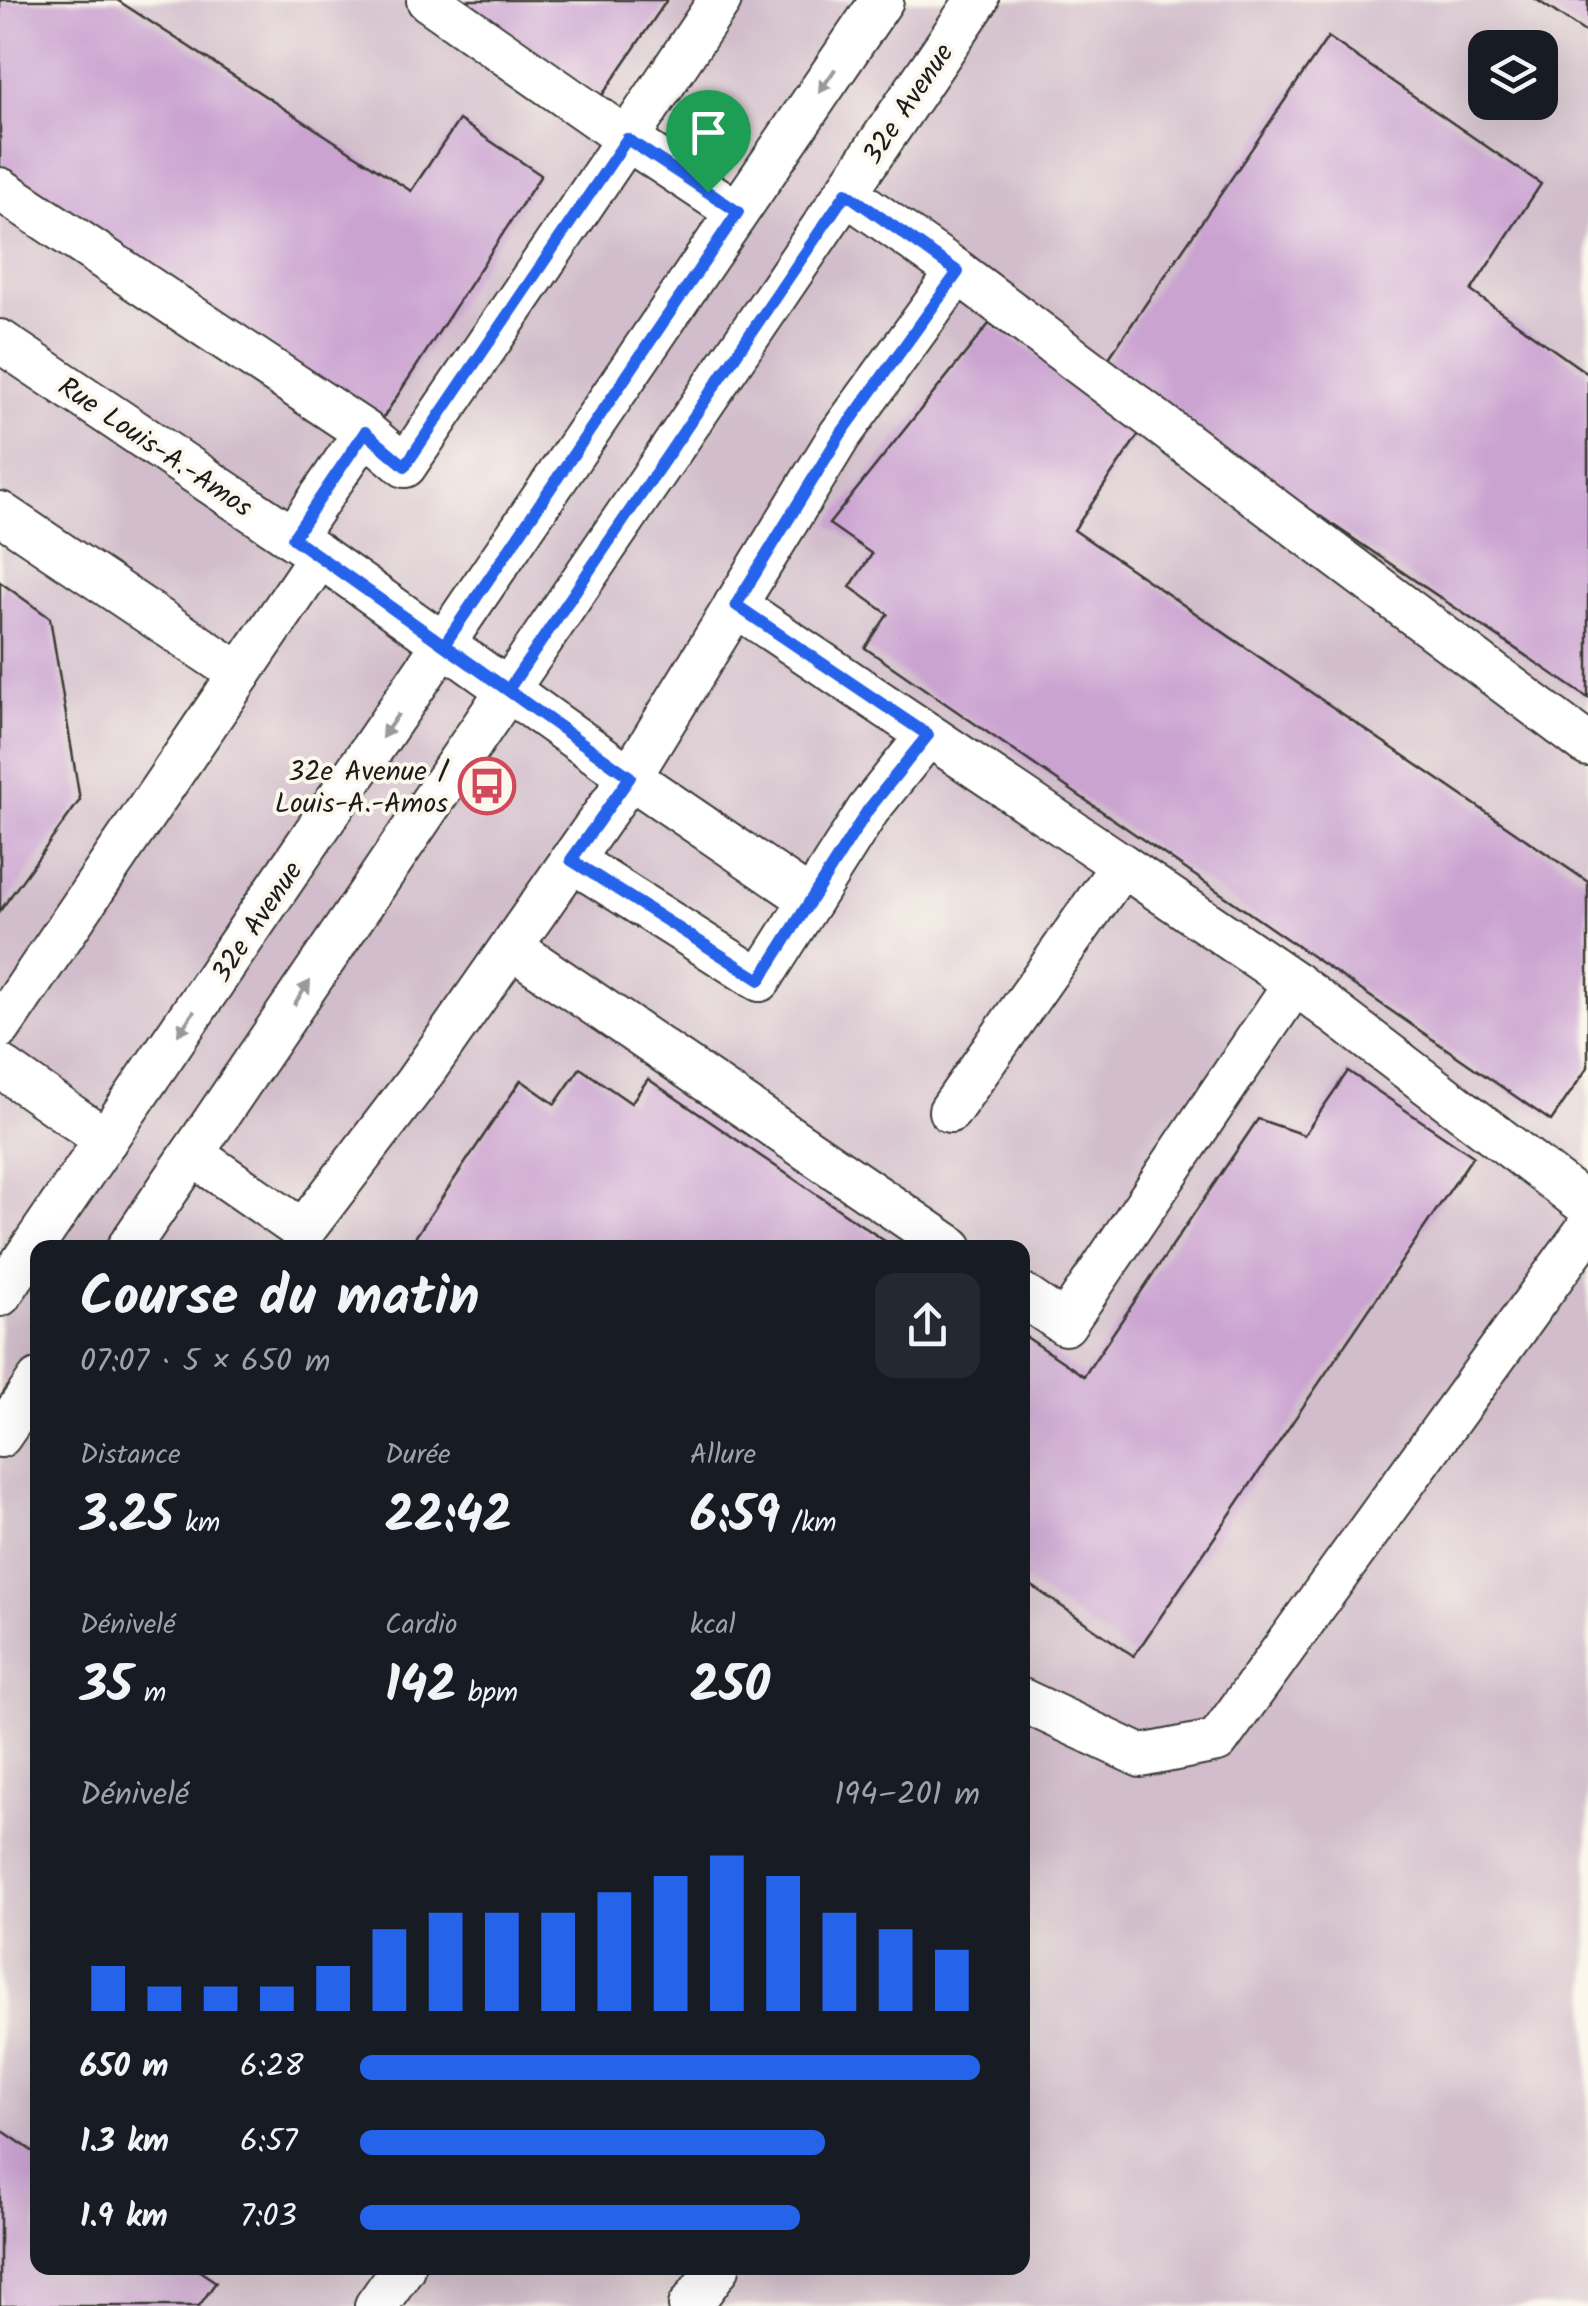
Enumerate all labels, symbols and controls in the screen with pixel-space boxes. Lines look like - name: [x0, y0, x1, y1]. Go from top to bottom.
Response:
- map controls: [1468, 30, 1558, 120]
- button: layers: [1468, 30, 1558, 120]
- street label: 32e Avenue: [852, 34, 967, 174]
- one-way arrow: [818, 67, 837, 94]
- pin: [666, 90, 751, 193]
- icon: arrive: [681, 105, 736, 160]
- street label: Rue Louis-A.-Amos: [48, 366, 261, 530]
- one-way arrow: [381, 712, 400, 739]
- place label: 32e Avenue / Louis-A.-Amos: [275, 750, 450, 827]
- bus stop icon: 32e Avenue / Louis-A.-Amos: [457, 756, 517, 816]
- street label: 32e Avenue: [201, 852, 316, 992]
- one-way arrow: [292, 980, 311, 1007]
- one-way arrow: [178, 1009, 196, 1036]
- text: Course du matin: [80, 1256, 480, 1343]
- button: share: [875, 1273, 980, 1378]
- text: 07:07 · 5 × 650 m: [80, 1337, 330, 1388]
- text: Distance: [80, 1433, 181, 1478]
- text: Durée: [385, 1433, 451, 1478]
- text: Allure: [690, 1433, 756, 1478]
- text: 3.25: [80, 1478, 174, 1558]
- text: 22:42: [385, 1478, 512, 1558]
- text: 6:59: [690, 1478, 780, 1558]
- text: km: [174, 1501, 220, 1546]
- text: /km: [780, 1501, 837, 1546]
- text: Dénivelé: [80, 1603, 175, 1648]
- text: Cardio: [385, 1603, 458, 1648]
- text: kcal: [690, 1603, 736, 1648]
- text: 35: [80, 1648, 133, 1728]
- text: 142: [385, 1648, 457, 1728]
- text: 250: [690, 1648, 770, 1728]
- text: m: [133, 1671, 166, 1716]
- text: bpm: [457, 1671, 518, 1716]
- text: Dénivelé: [80, 1770, 189, 1821]
- text: 194–201 m: [834, 1770, 980, 1821]
- text: 650 m: [80, 2042, 168, 2093]
- text: 6:28: [240, 2042, 304, 2093]
- text: 1.3 km: [80, 2117, 169, 2168]
- text: 6:57: [240, 2117, 298, 2168]
- text: 1.9 km: [80, 2192, 168, 2243]
- text: 7:03: [240, 2192, 297, 2243]

